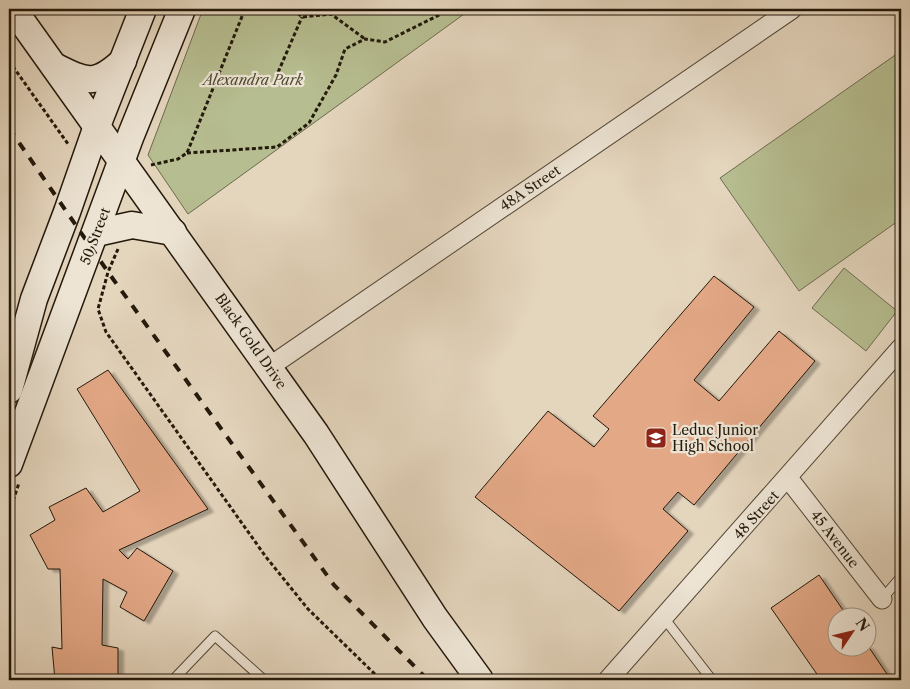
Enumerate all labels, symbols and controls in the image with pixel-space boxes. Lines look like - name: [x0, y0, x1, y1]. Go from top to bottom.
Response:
- park label: Alexandra Park: [201, 71, 304, 89]
- street label: 48A Street: [496, 161, 564, 215]
- street label: 50 Street: [76, 205, 114, 267]
- street label: Black Gold Drive: [211, 290, 291, 392]
- place label: Leduc Junior High School: [672, 421, 758, 455]
- school or university icon: Leduc Junior High School: [644, 426, 668, 450]
- street label: 48 Street: [729, 487, 783, 543]
- street label: 45 Avenue: [807, 506, 863, 572]
- north arrow: [828, 606, 878, 656]
- text: N: [852, 614, 874, 635]

